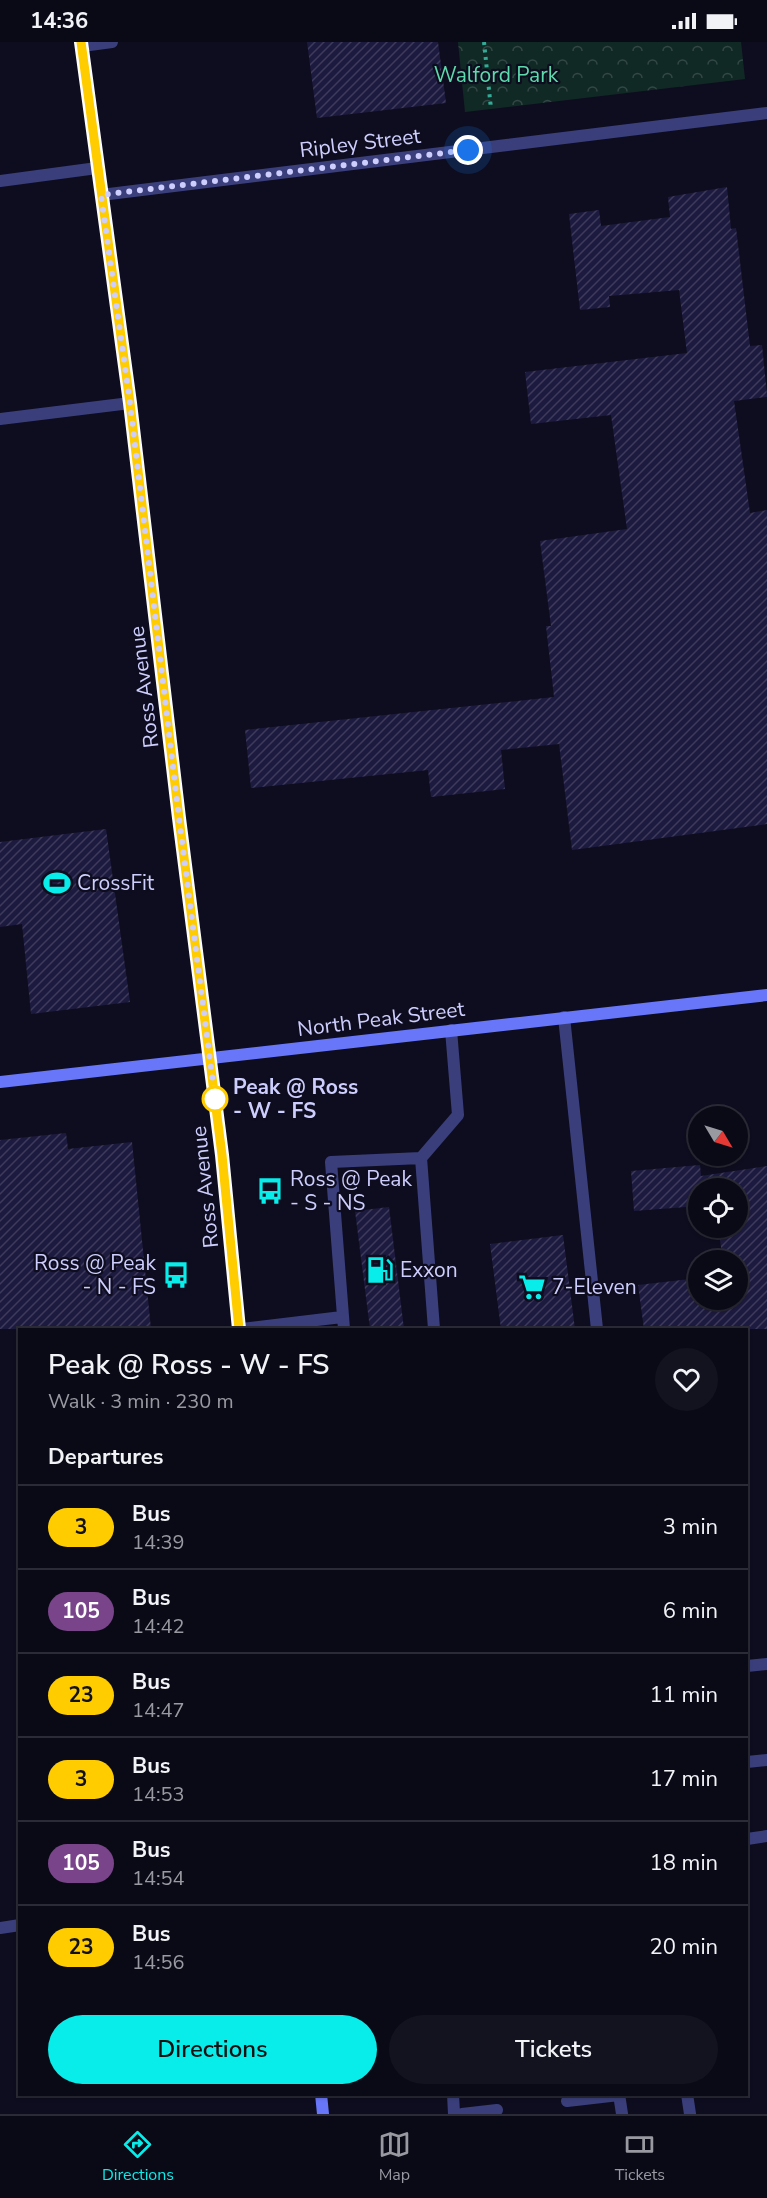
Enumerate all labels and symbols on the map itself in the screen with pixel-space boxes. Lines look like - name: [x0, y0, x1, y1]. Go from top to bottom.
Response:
- park label: Walford Park: [434, 61, 559, 89]
- street label: Ripley Street: [298, 122, 423, 164]
- your location: [453, 135, 483, 165]
- street label: Ross Avenue: [123, 624, 165, 750]
- sports icon: CrossFit: [42, 868, 72, 898]
- place label: CrossFit: [77, 869, 155, 897]
- street label: North Peak Street: [296, 995, 467, 1043]
- place label: Peak @ Ross - W - FS: [233, 1073, 358, 1125]
- marker: Peak @ Ross - W - FS: [202, 1086, 228, 1112]
- north arrow: [688, 1106, 748, 1166]
- street label: Ross Avenue: [185, 1125, 225, 1249]
- place label: Ross @ Peak - S - NS: [290, 1165, 412, 1217]
- bus stop icon: Ross @ Peak - S - NS: [255, 1176, 285, 1206]
- place label: Ross @ Peak - N - FS: [34, 1249, 156, 1301]
- fuel station icon: Exxon: [365, 1255, 395, 1285]
- place label: Exxon: [400, 1256, 458, 1284]
- bus stop icon: Ross @ Peak - N - FS: [161, 1260, 191, 1290]
- supermarket icon: 7-Eleven: [517, 1272, 547, 1302]
- place label: 7-Eleven: [552, 1273, 637, 1301]

